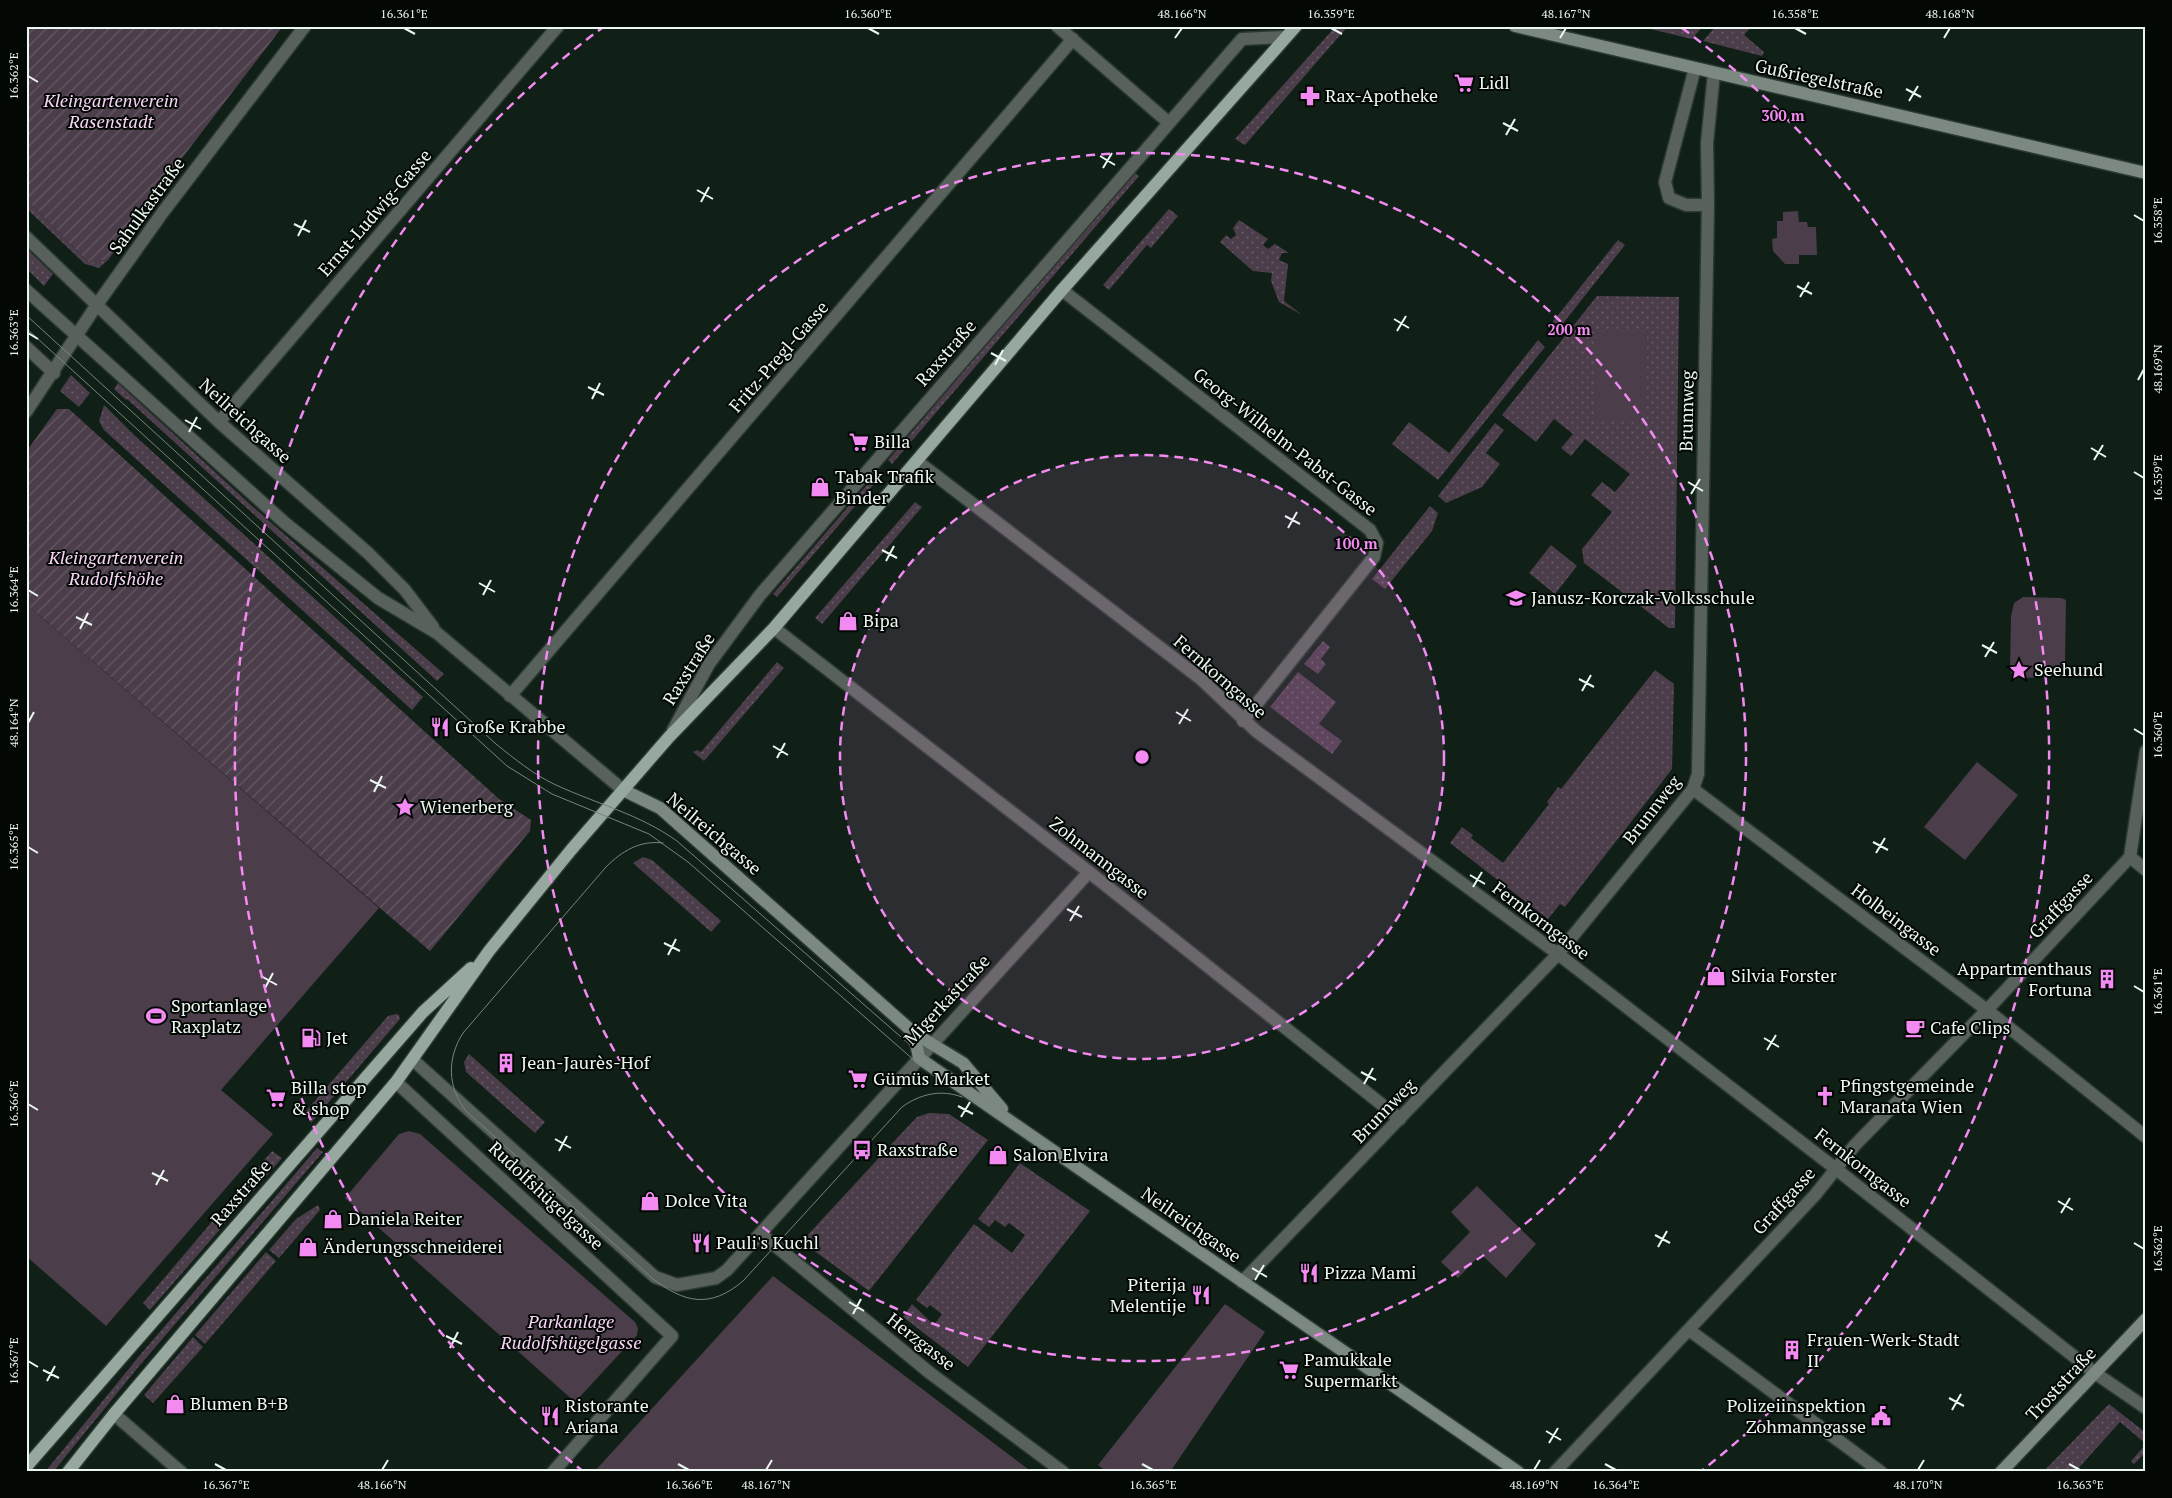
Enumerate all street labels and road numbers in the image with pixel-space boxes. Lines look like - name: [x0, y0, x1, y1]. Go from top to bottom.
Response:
- street label: Gußriegelstraße: [1753, 53, 1886, 103]
- street label: Ernst-Ludwig-Gasse: [312, 144, 436, 281]
- street label: Sahulkastraße: [103, 152, 190, 259]
- street label: Fritz-Pregl-Gasse: [723, 296, 833, 417]
- street label: Raxstraße: [910, 314, 981, 391]
- street label: Georg-Wilhelm-Pabst-Gasse: [1189, 362, 1383, 521]
- street label: Brunnweg: [1673, 370, 1699, 452]
- street label: Neilreichgasse: [194, 372, 297, 468]
- street label: Raxstraße: [657, 628, 720, 709]
- street label: Fernkorngasse: [1169, 629, 1272, 723]
- street label: Brunnweg: [1617, 770, 1686, 849]
- street label: Neilreichgasse: [662, 787, 767, 880]
- street label: Zohmanngasse: [1045, 811, 1154, 904]
- street label: Graffgasse: [2023, 866, 2098, 943]
- street label: Fernkorngasse: [1488, 876, 1595, 965]
- street label: Holbeingasse: [1847, 878, 1946, 961]
- street label: Migerkastraße: [898, 949, 995, 1050]
- street label: Brunnweg: [1346, 1072, 1420, 1148]
- street label: Fernkorngasse: [1810, 1122, 1917, 1212]
- street label: Rudolfshügelgasse: [484, 1136, 609, 1255]
- street label: Raxstraße: [205, 1154, 276, 1231]
- street label: Graffgasse: [1746, 1161, 1820, 1239]
- street label: Neilreichgasse: [1137, 1181, 1246, 1267]
- street label: Herzgasse: [882, 1307, 961, 1376]
- street label: Troststraße: [2020, 1341, 2101, 1425]

